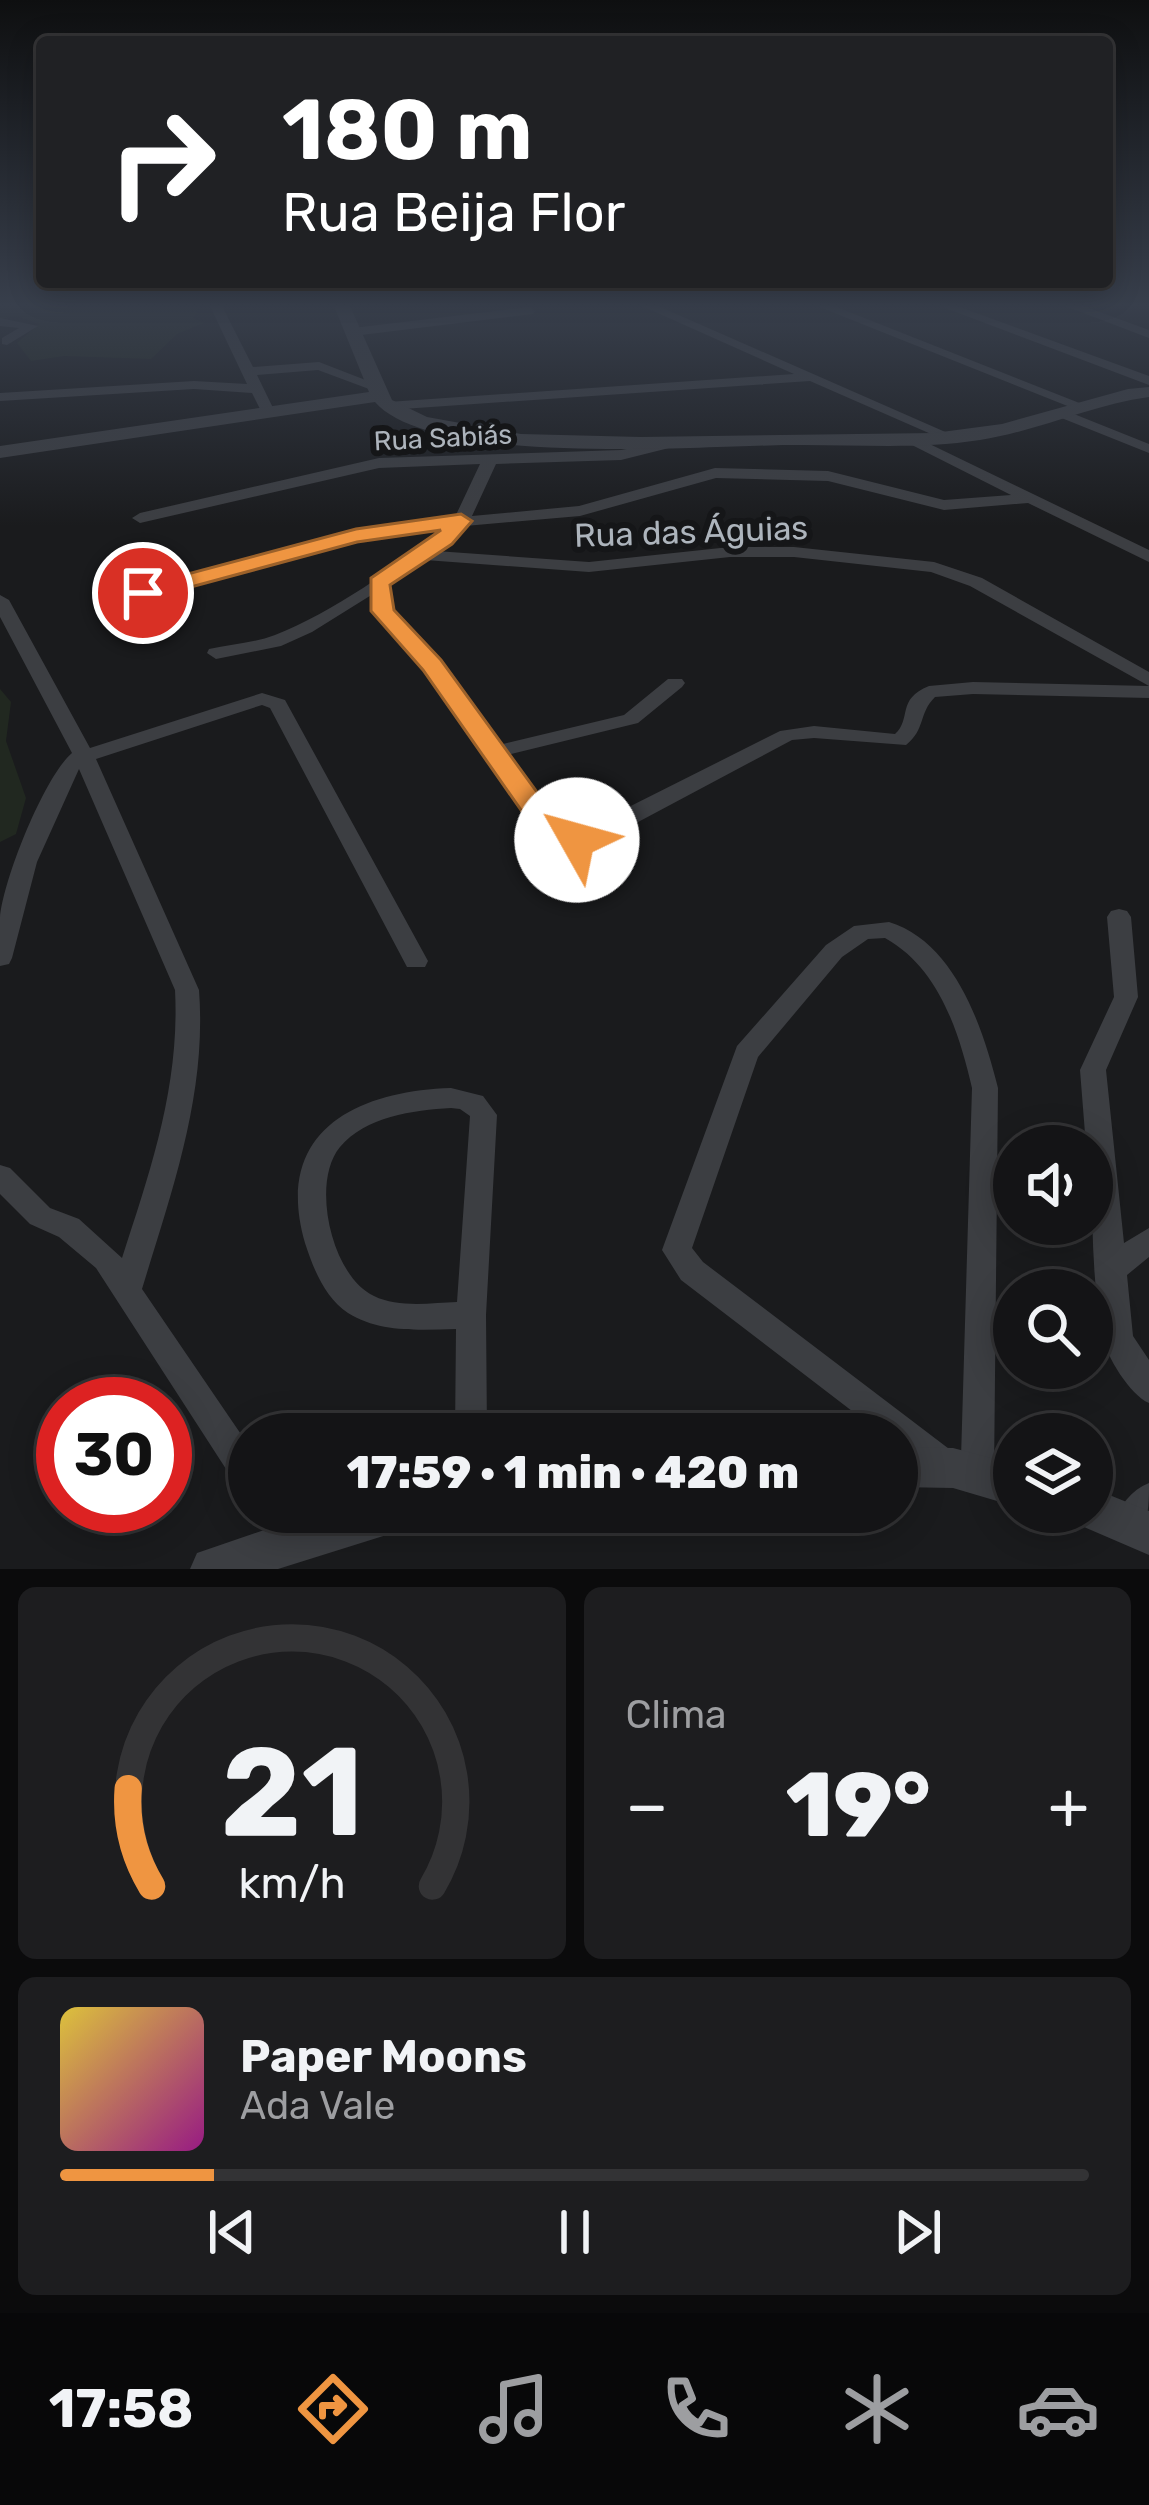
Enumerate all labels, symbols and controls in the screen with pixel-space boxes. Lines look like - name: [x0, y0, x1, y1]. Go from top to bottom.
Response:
- text: 180 m: [282, 80, 533, 180]
- icon: right: [84, 84, 240, 240]
- text: Rua Beija Flor: [282, 181, 625, 245]
- street label: Rua Sabiás: [373, 418, 513, 458]
- street label: Rua das Águias: [573, 508, 809, 555]
- pin: [92, 542, 194, 644]
- icon: arrive: [110, 560, 176, 626]
- position arrow: [514, 777, 640, 903]
- map controls: [993, 1125, 1113, 1533]
- button: sound: [993, 1125, 1113, 1245]
- button: search: [993, 1269, 1113, 1389]
- speed limit sign: 30: [36, 1377, 192, 1533]
- button: layers: [993, 1413, 1113, 1533]
- text: 17:59 · 1 min · 420 m: [347, 1446, 799, 1499]
- text: Clima: [626, 1692, 727, 1738]
- text: 21: [220, 1718, 363, 1866]
- text: 19°: [786, 1752, 931, 1859]
- text: −: [626, 1766, 668, 1845]
- text: +: [1048, 1766, 1089, 1845]
- text: km/h: [238, 1858, 345, 1909]
- text: Paper Moons: [240, 2030, 527, 2083]
- text: Ada Vale: [240, 2083, 395, 2129]
- icon: previous: [199, 2199, 265, 2265]
- icon: pause: [542, 2199, 608, 2265]
- icon: next: [885, 2199, 951, 2265]
- icon: directions: [291, 2367, 375, 2451]
- icon: music: [472, 2367, 556, 2451]
- icon: phone: [654, 2367, 738, 2451]
- icon: climate: [835, 2367, 919, 2451]
- icon: car: [1016, 2367, 1100, 2451]
- text: 17:58: [49, 2377, 194, 2441]

